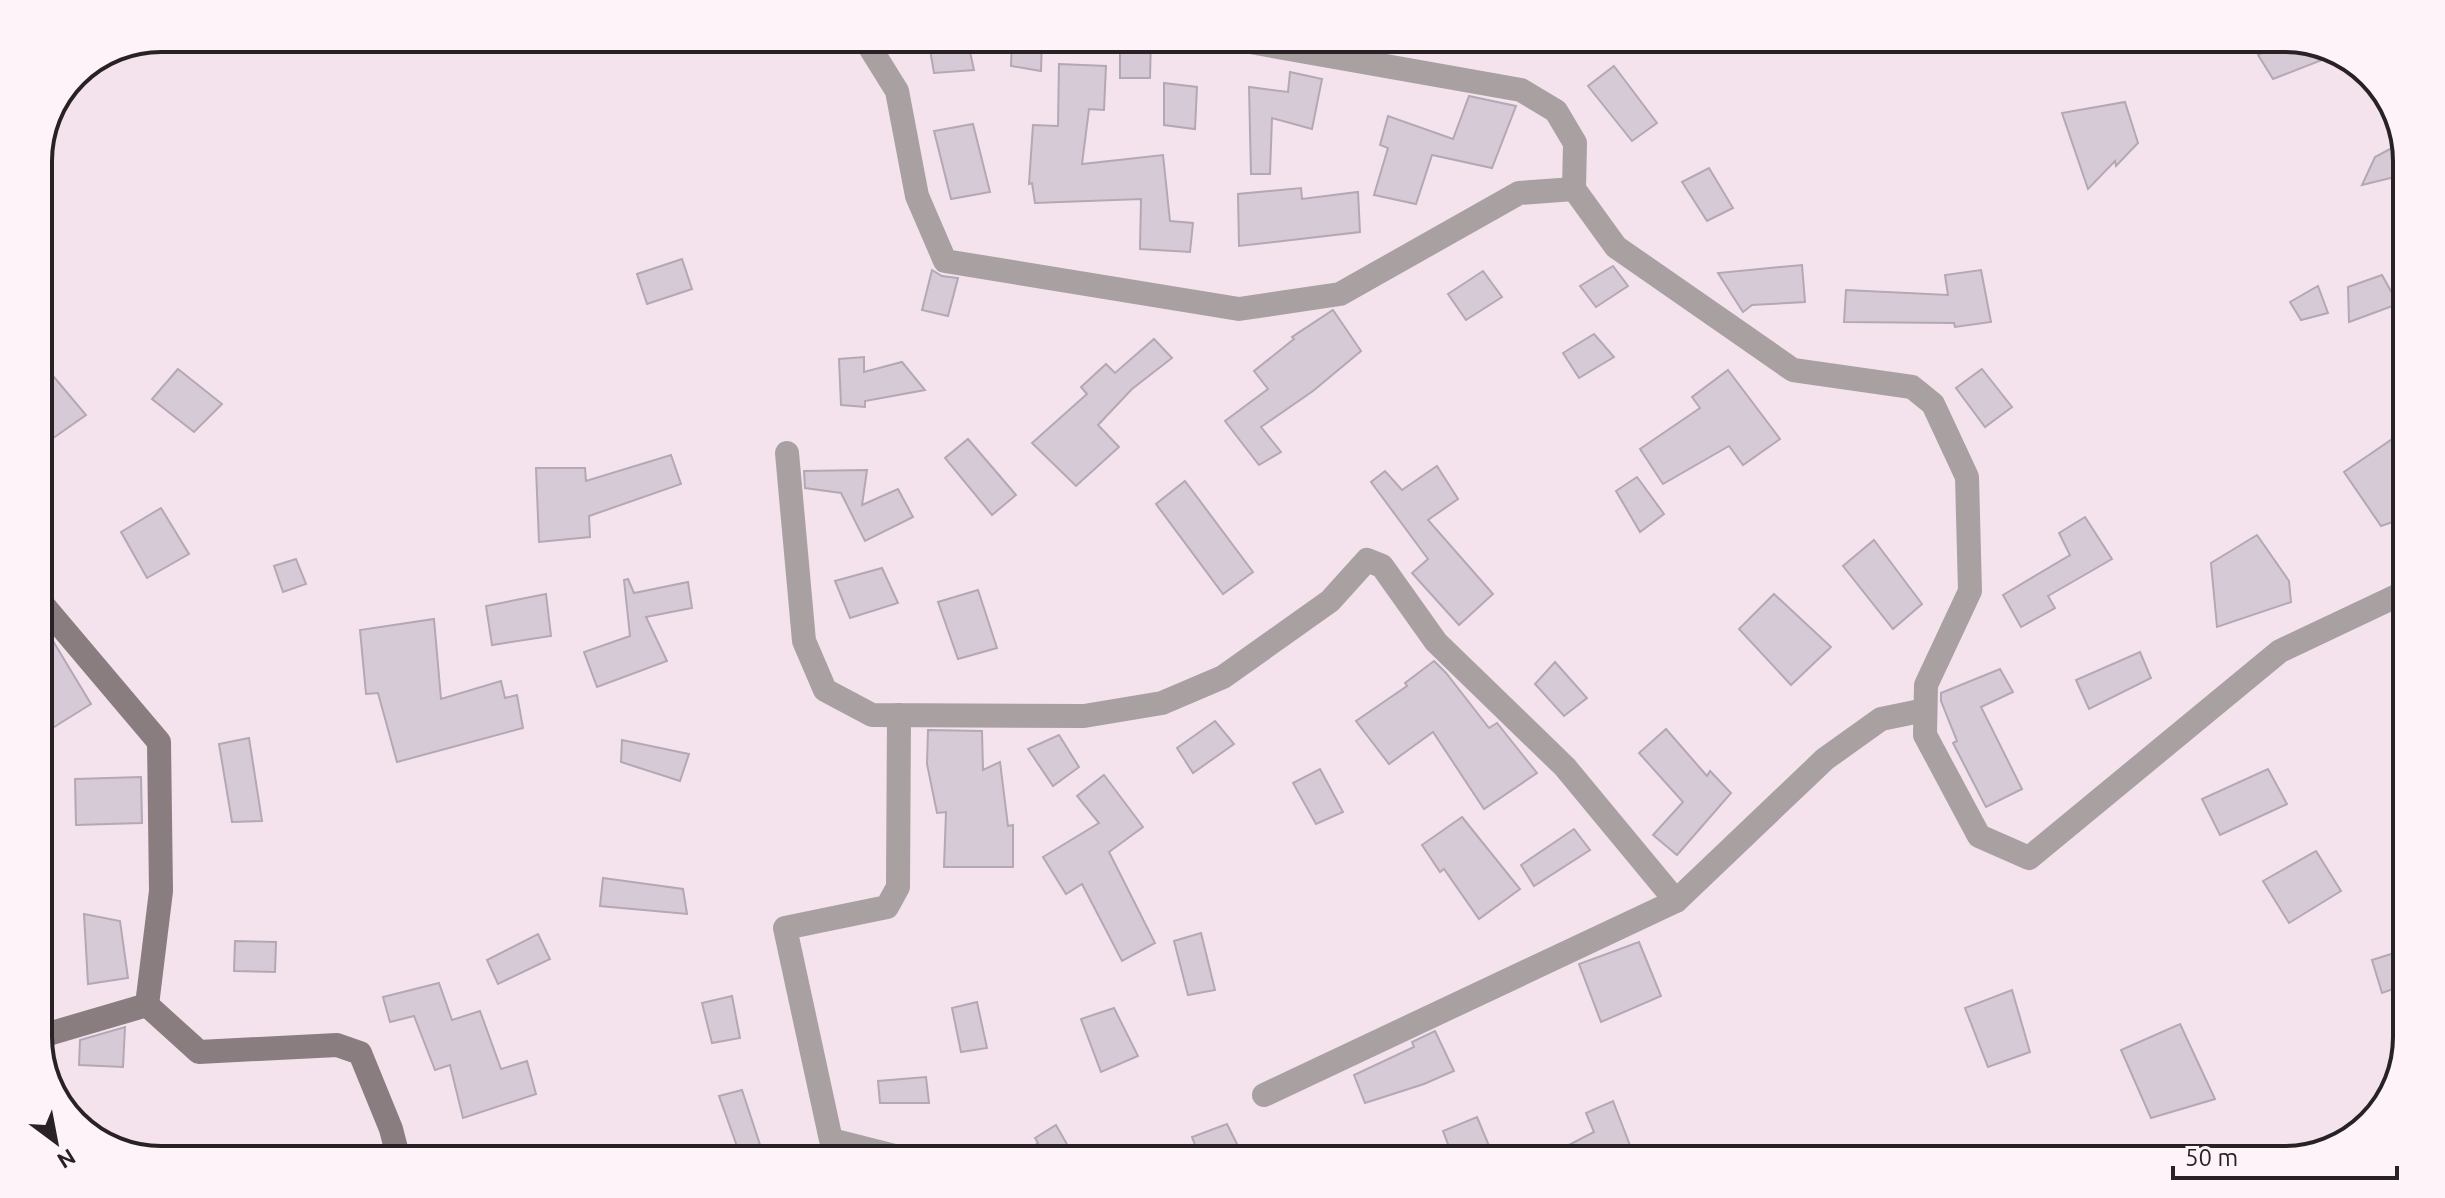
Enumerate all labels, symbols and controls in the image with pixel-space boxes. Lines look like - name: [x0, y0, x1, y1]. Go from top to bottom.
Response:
- north arrow: [16, 1102, 96, 1182]
- scale bar: [2173, 1130, 2397, 1180]
- text: N: [53, 1144, 80, 1174]
- text: 50 m: [2185, 1144, 2238, 1171]

